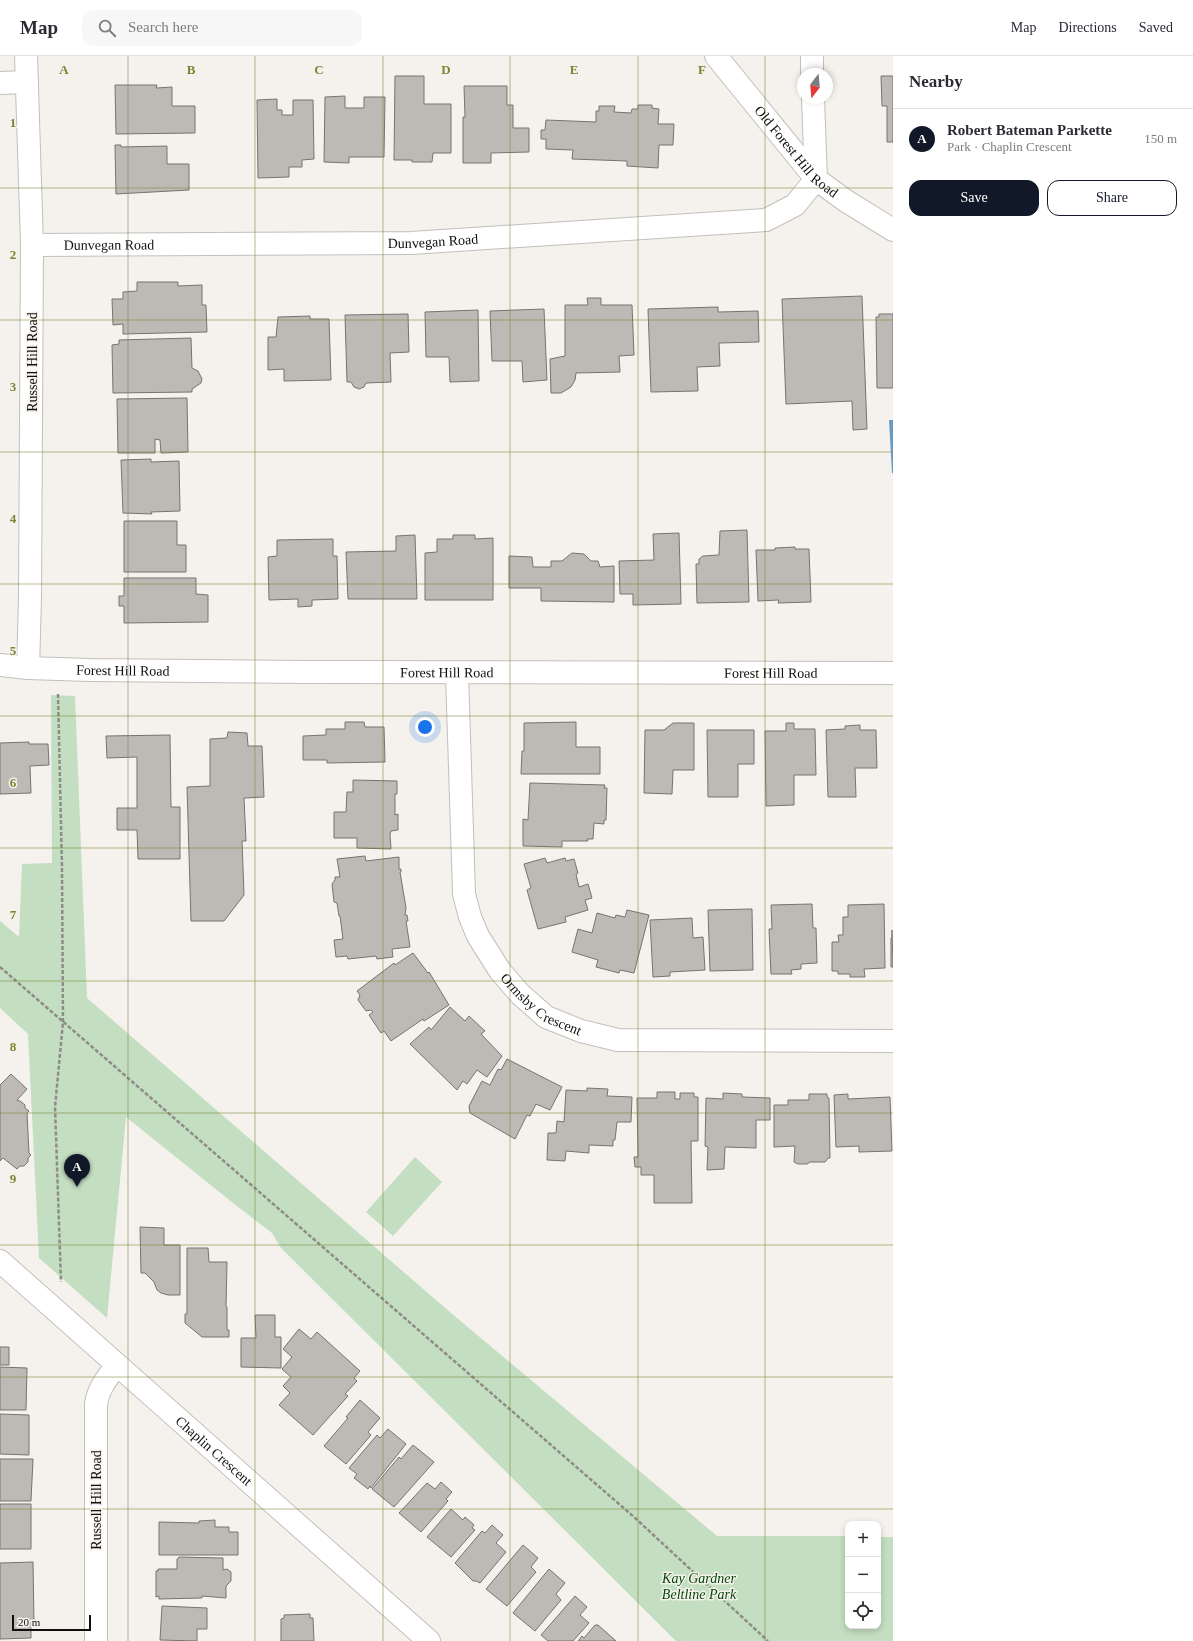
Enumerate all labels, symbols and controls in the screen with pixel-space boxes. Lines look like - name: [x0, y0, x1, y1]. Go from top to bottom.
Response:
- search box: [82, 10, 362, 46]
- text: Map: [20, 17, 58, 38]
- icon: search: [96, 17, 118, 39]
- text: Search here: [128, 19, 198, 35]
- text: Map: [1011, 20, 1036, 35]
- text: Directions: [1058, 20, 1117, 35]
- text: Saved: [1139, 20, 1173, 35]
- text: A: [59, 62, 69, 77]
- text: B: [187, 62, 196, 77]
- text: C: [314, 62, 324, 77]
- text: D: [441, 62, 451, 77]
- text: E: [570, 62, 578, 77]
- text: F: [698, 62, 706, 77]
- north arrow: [797, 68, 833, 104]
- text: Nearby: [909, 72, 963, 91]
- street label: Old Forest Hill Road: [751, 103, 841, 200]
- text: 1: [10, 115, 16, 130]
- text: Robert Bateman Parkette: [947, 122, 1112, 138]
- text: A: [917, 131, 927, 146]
- text: 150 m: [1144, 131, 1177, 146]
- text: Park · Chaplin Crescent: [947, 139, 1072, 154]
- button: Save: [909, 180, 1039, 216]
- button: Share: [1047, 180, 1177, 216]
- street label: Dunvegan Road: [388, 232, 479, 251]
- street label: Dunvegan Road: [64, 237, 154, 253]
- text: 2: [10, 247, 16, 262]
- street label: Russell Hill Road: [25, 312, 40, 412]
- text: 3: [10, 379, 17, 394]
- text: 4: [10, 511, 17, 526]
- text: 5: [10, 643, 17, 658]
- street label: Forest Hill Road: [76, 663, 170, 679]
- street label: Forest Hill Road: [400, 665, 494, 680]
- street label: Forest Hill Road: [724, 666, 818, 681]
- your location: [415, 717, 435, 737]
- text: 6: [10, 775, 17, 790]
- text: 7: [10, 907, 17, 922]
- street label: Ormsby Crescent: [497, 970, 584, 1039]
- text: 8: [10, 1039, 17, 1054]
- pin: A: [64, 1154, 90, 1187]
- text: 9: [10, 1171, 17, 1186]
- street label: Chaplin Crescent: [173, 1413, 255, 1489]
- street label: Russell Hill Road: [89, 1450, 104, 1550]
- map controls: [845, 1521, 881, 1629]
- button: +: [845, 1521, 881, 1557]
- button: −: [845, 1557, 881, 1593]
- park label: Kay Gardner Beltline Park: [661, 1571, 737, 1602]
- button: locate: [845, 1593, 881, 1629]
- scale bar: [12, 1613, 91, 1632]
- text: 20 m: [18, 1616, 40, 1628]

